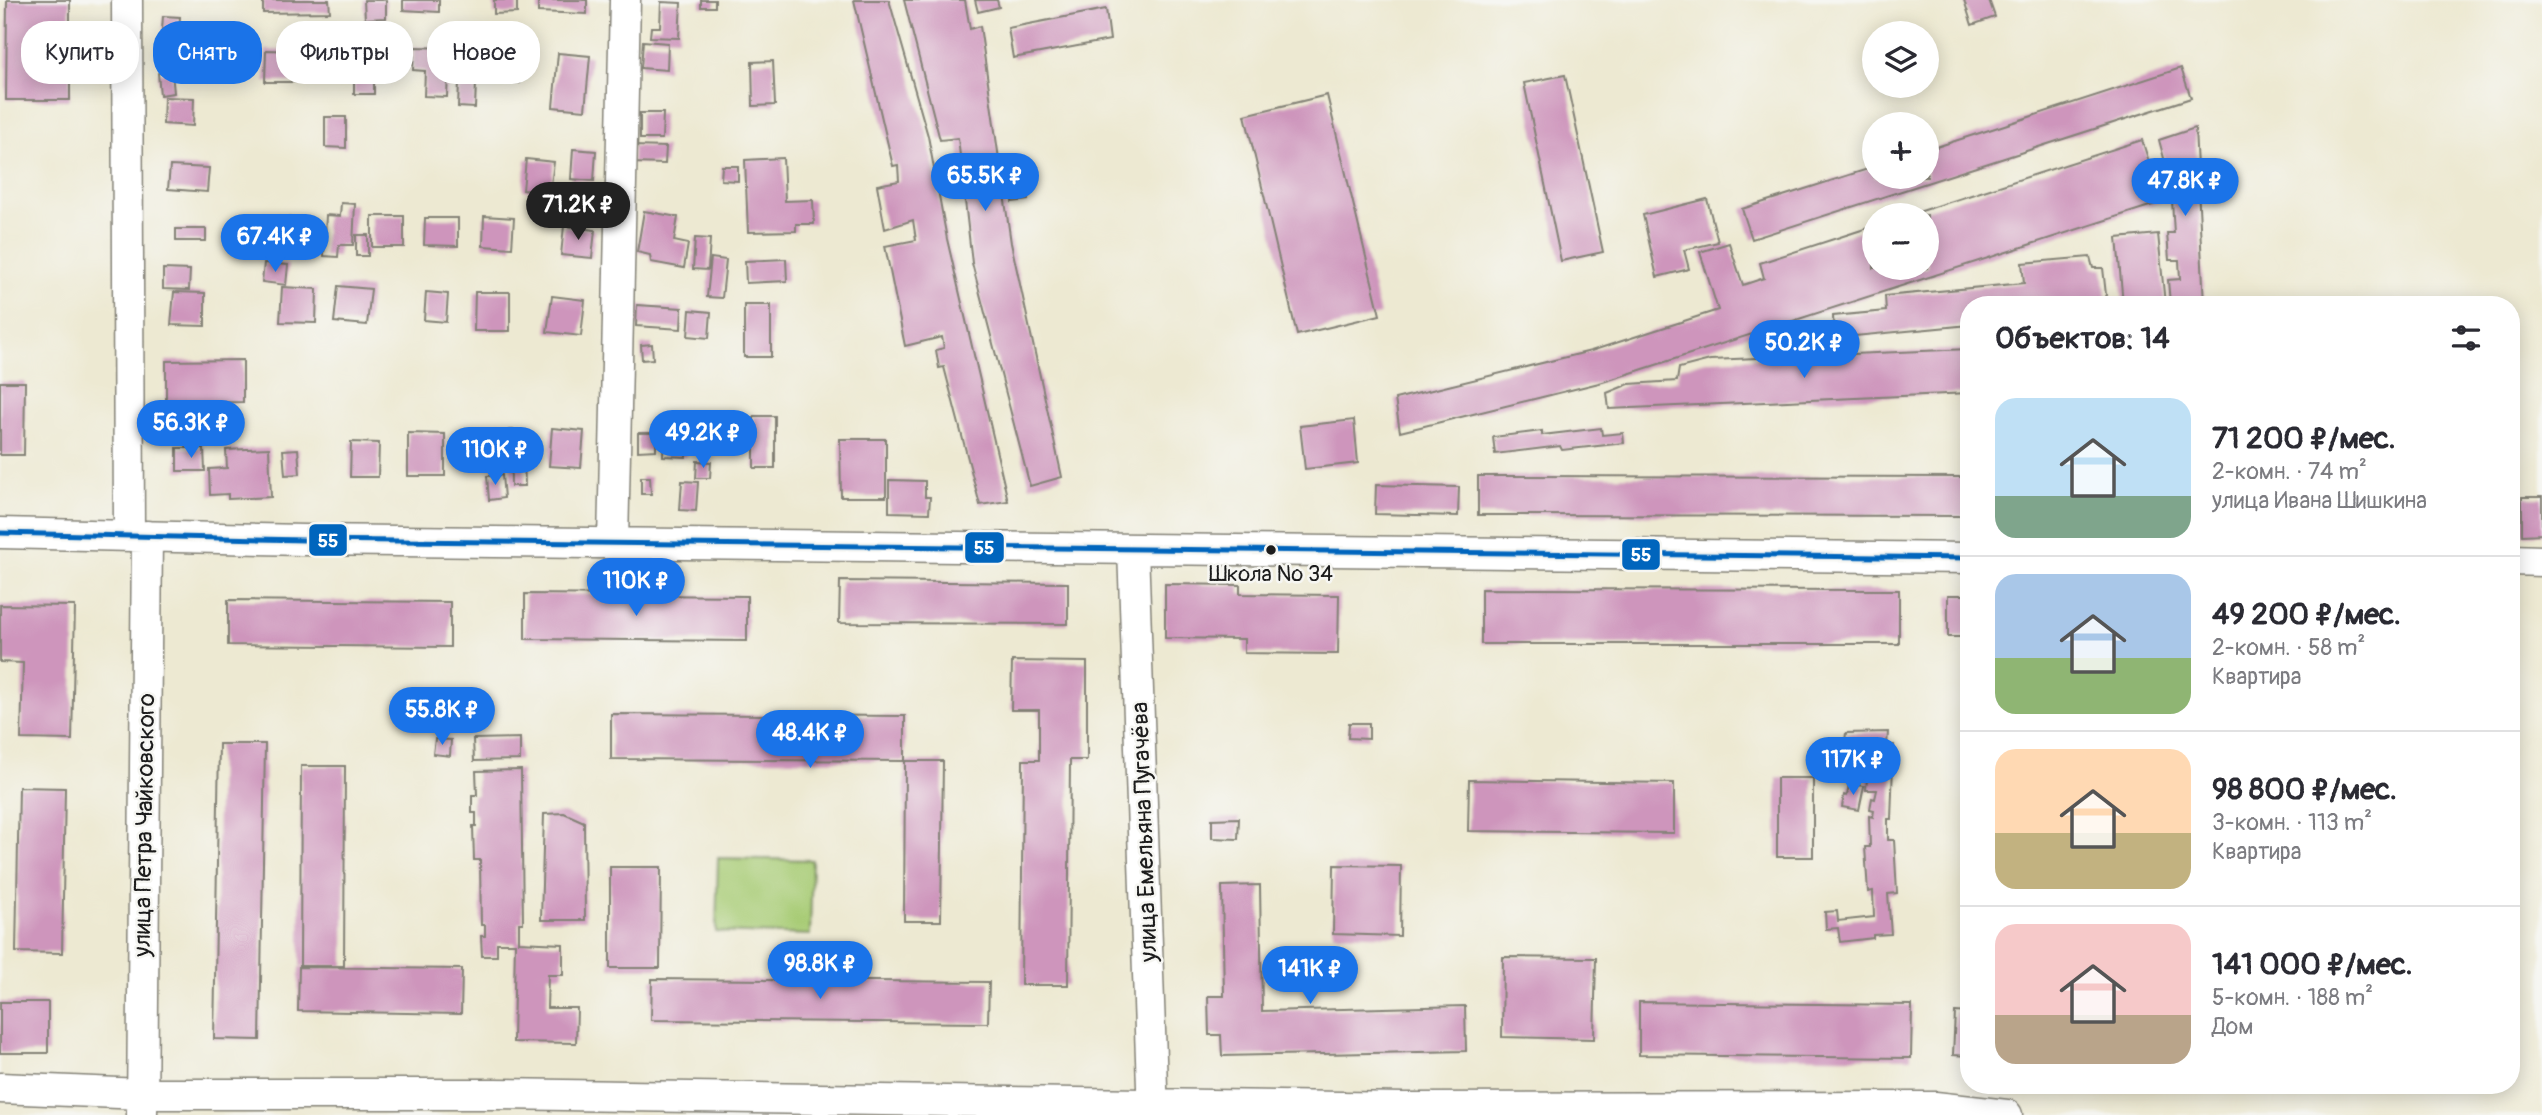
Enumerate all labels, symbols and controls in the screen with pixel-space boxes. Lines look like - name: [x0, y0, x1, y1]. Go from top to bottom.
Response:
- chip: Купить: [21, 21, 139, 84]
- chip: Снять: [153, 21, 262, 84]
- chip: Фильтры: [276, 21, 413, 84]
- chip: Новое: [427, 21, 540, 84]
- map controls: [1862, 21, 1939, 280]
- button: layers: [1862, 21, 1939, 98]
- button: +: [1862, 112, 1939, 189]
- pin: 65.5K ₽: [920, 154, 1050, 213]
- pin: 47.8K ₽: [2120, 158, 2250, 218]
- text: 65.5K ₽: [947, 161, 1023, 190]
- text: 47.8K ₽: [2148, 166, 2222, 195]
- pin: 71.2K ₽: [513, 182, 643, 242]
- text: 71.2K ₽: [542, 190, 614, 219]
- button: −: [1862, 203, 1939, 280]
- pin: 67.4K ₽: [210, 215, 340, 274]
- text: 67.4K ₽: [237, 222, 313, 251]
- icon: filters: [2447, 319, 2485, 357]
- pin: 50.2K ₽: [1739, 320, 1869, 380]
- text: Объектов: 14: [1995, 320, 2170, 357]
- text: 50.2K ₽: [1765, 328, 1843, 357]
- pin: 56.3K ₽: [126, 400, 256, 460]
- text: 56.3K ₽: [153, 408, 229, 437]
- pin: 49.2K ₽: [638, 410, 768, 470]
- text: 49.2K ₽: [665, 418, 741, 447]
- text: 71 200 ₽/мес.: [2212, 420, 2396, 457]
- icon: home: [2051, 426, 2135, 510]
- pin: 110K ₽: [438, 428, 552, 487]
- text: 110K ₽: [462, 435, 528, 464]
- text: 2-комн. · 74 m²: [2212, 457, 2367, 486]
- text: улица Ивана Шишкина: [2212, 486, 2427, 515]
- line badge: 55: [308, 523, 348, 557]
- text: 55: [318, 529, 338, 553]
- line badge: 55: [964, 531, 1005, 564]
- text: 55: [974, 536, 994, 560]
- line badge: 55: [1621, 538, 1661, 571]
- marker: Школа № 34: [1264, 543, 1278, 557]
- text: 55: [1631, 543, 1651, 567]
- pin: 110K ₽: [579, 558, 693, 618]
- place label: Школа № 34: [1209, 560, 1333, 588]
- text: 110K ₽: [603, 566, 669, 595]
- text: 49 200 ₽/мес.: [2212, 596, 2401, 633]
- icon: home: [2051, 602, 2135, 686]
- text: 2-комн. · 58 m²: [2212, 633, 2365, 662]
- text: Квартира: [2212, 662, 2301, 691]
- pin: 55.8K ₽: [377, 688, 507, 747]
- street label: улица Петра Чайковского: [128, 693, 161, 958]
- text: 55.8K ₽: [405, 695, 479, 724]
- street label: улица Емельяна Пугачёва: [1125, 701, 1164, 964]
- pin: 48.4K ₽: [745, 710, 875, 770]
- text: 48.4K ₽: [772, 718, 848, 747]
- pin: 117K ₽: [1796, 738, 1910, 797]
- text: 117K ₽: [1822, 745, 1884, 774]
- text: 98 800 ₽/мес.: [2212, 771, 2397, 808]
- icon: home: [2051, 777, 2135, 861]
- text: 3-комн. · 113 m²: [2212, 808, 2372, 837]
- text: Квартира: [2212, 837, 2301, 866]
- pin: 98.8K ₽: [755, 942, 885, 1001]
- pin: 141K ₽: [1253, 946, 1367, 1006]
- text: 141 000 ₽/мес.: [2212, 946, 2413, 983]
- text: 98.8K ₽: [784, 949, 856, 978]
- icon: home: [2051, 952, 2135, 1036]
- text: 141K ₽: [1278, 954, 1342, 983]
- text: 5-комн. · 188 m²: [2212, 983, 2373, 1012]
- text: Дом: [2212, 1012, 2253, 1041]

